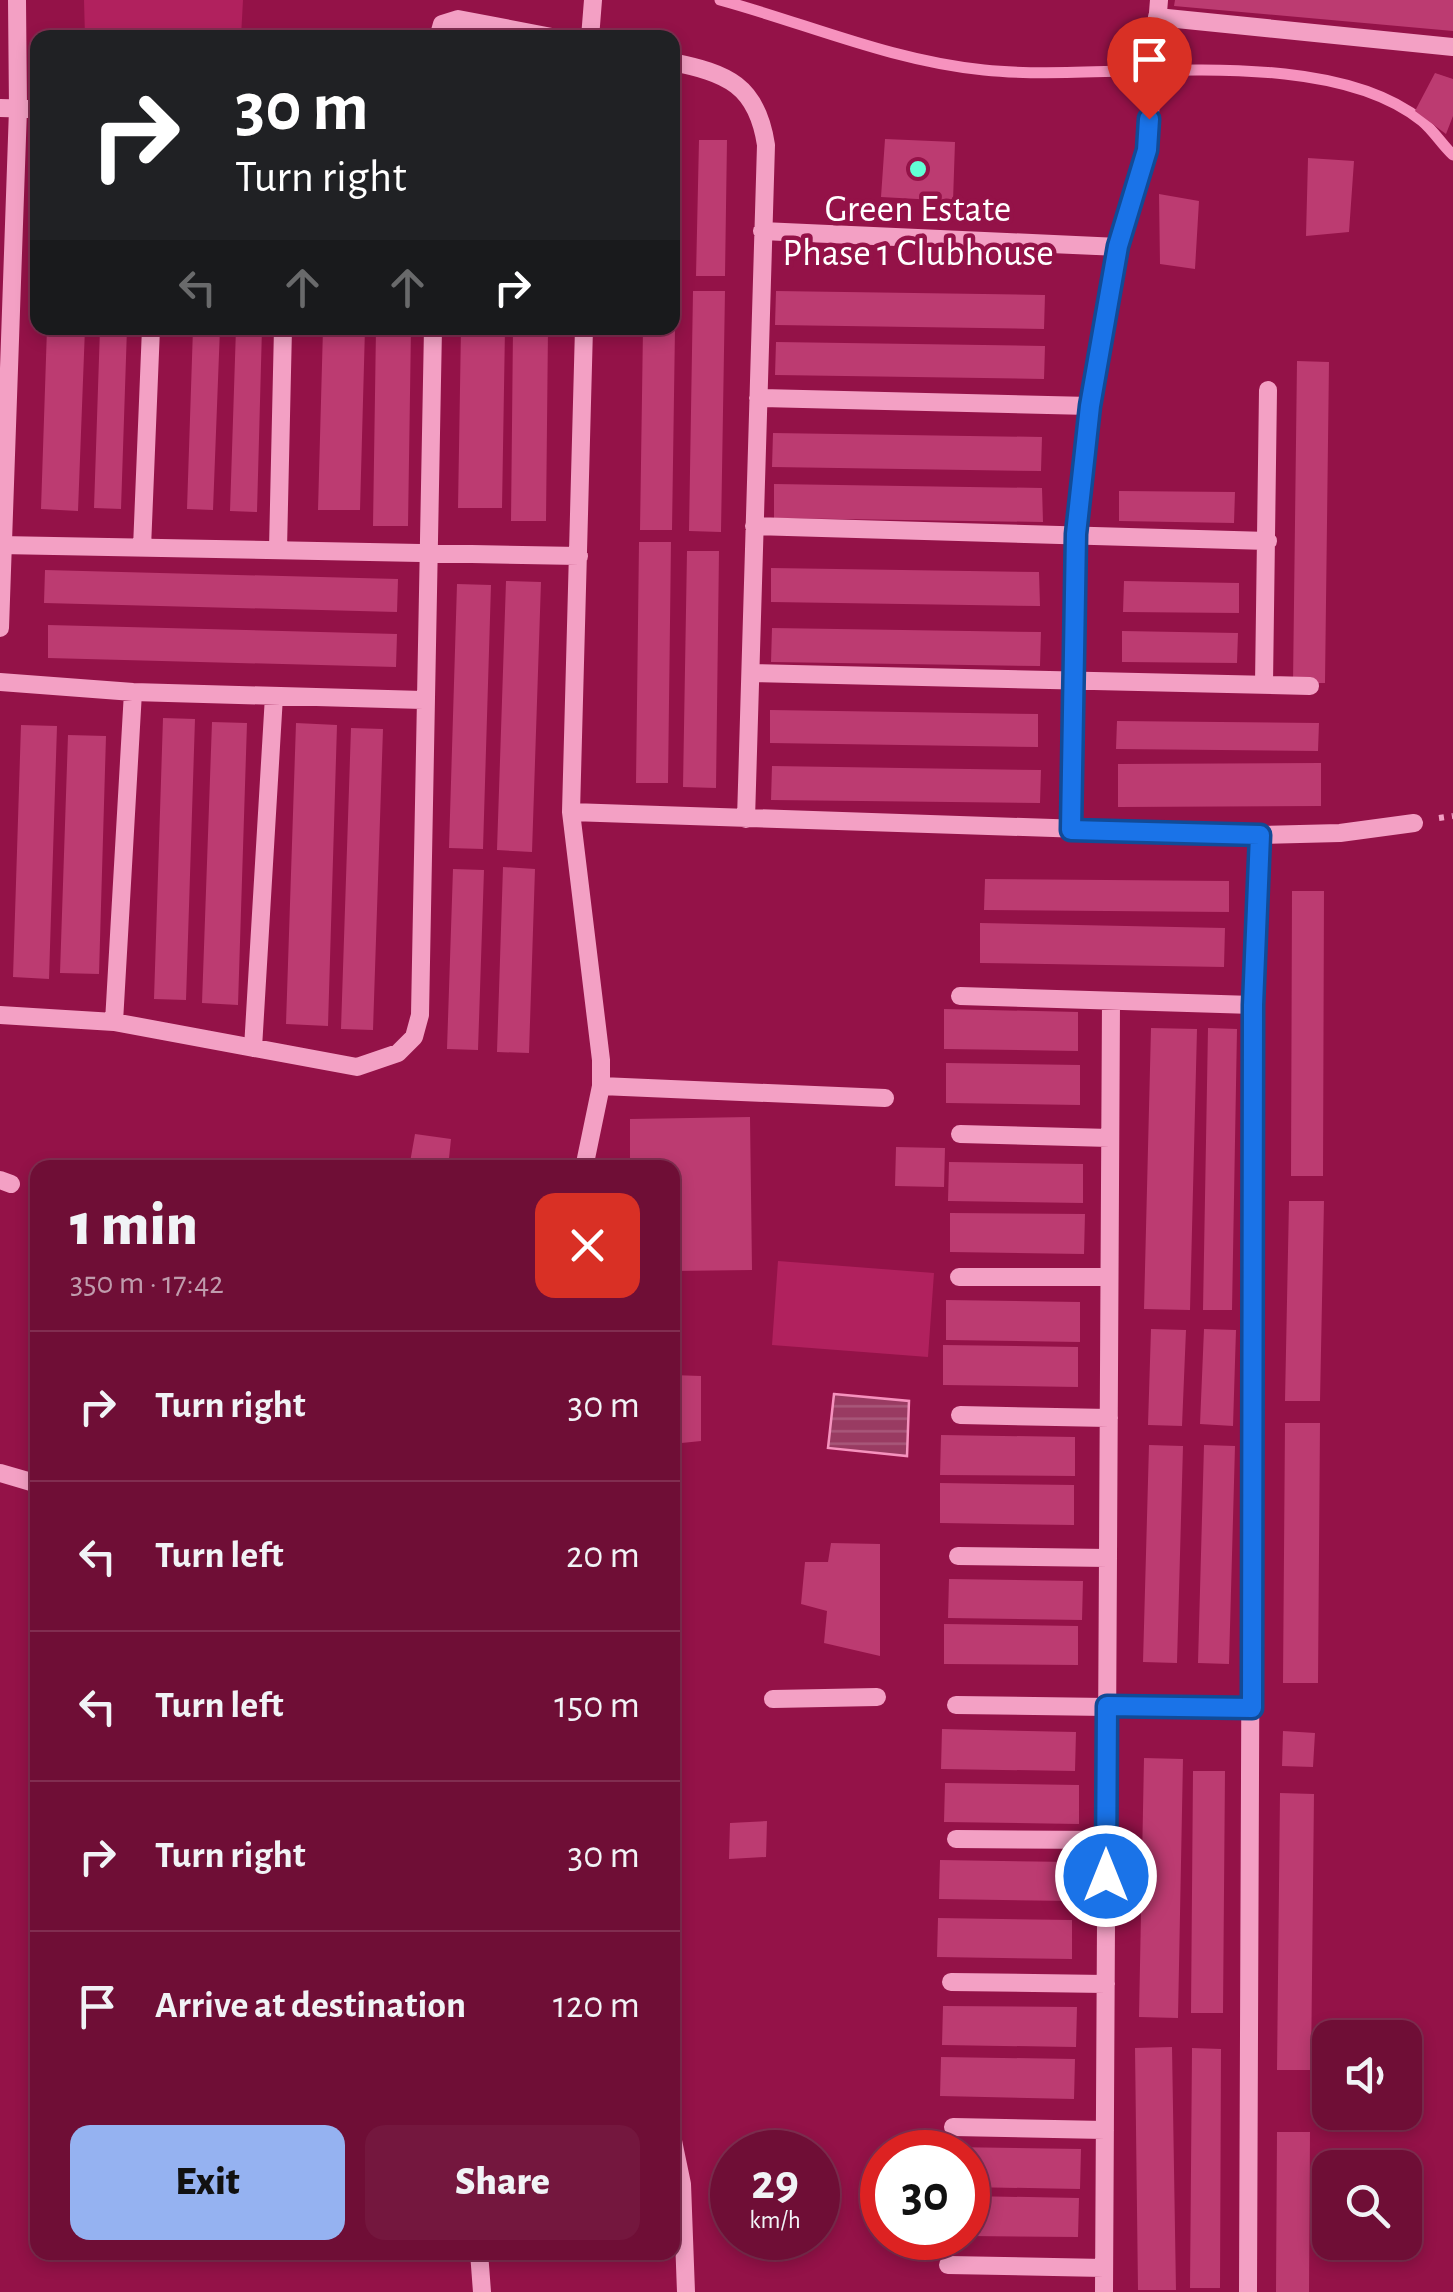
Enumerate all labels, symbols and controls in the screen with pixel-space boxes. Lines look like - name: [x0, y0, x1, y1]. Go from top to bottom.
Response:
- pin: [1107, 17, 1192, 120]
- icon: arrive: [1122, 32, 1177, 87]
- icon: right: [70, 70, 200, 200]
- text: 30 m: [235, 73, 369, 143]
- text: Turn right: [235, 155, 407, 200]
- marker: Green Estate Phase 1 Clubhouse: [907, 158, 929, 180]
- place label: Green Estate Phase 1 Clubhouse: [782, 191, 1054, 273]
- icon: left: [170, 260, 225, 315]
- icon: ahead: [275, 260, 330, 315]
- icon: ahead: [380, 260, 435, 315]
- icon: right: [485, 260, 540, 315]
- button: close: [535, 1193, 640, 1298]
- text: 1 min: [70, 1196, 198, 1256]
- text: 350 m · 17:42: [70, 1267, 224, 1299]
- icon: right: [70, 1379, 125, 1434]
- text: Turn right: [155, 1387, 305, 1425]
- text: 30 m: [568, 1387, 640, 1425]
- icon: left: [70, 1529, 125, 1584]
- text: Turn left: [155, 1537, 283, 1575]
- text: 20 m: [566, 1537, 640, 1575]
- icon: left: [70, 1679, 125, 1734]
- text: Turn left: [155, 1687, 283, 1725]
- text: 150 m: [554, 1687, 640, 1725]
- position arrow: [1054, 1824, 1158, 1928]
- icon: right: [70, 1829, 125, 1884]
- text: Turn right: [155, 1837, 305, 1875]
- text: 30 m: [568, 1837, 640, 1875]
- icon: arrive: [70, 1979, 125, 2034]
- text: Arrive at destination: [155, 1987, 466, 2025]
- text: 120 m: [553, 1987, 640, 2025]
- map controls: [1312, 2020, 1422, 2260]
- button: sound: [1312, 2020, 1422, 2130]
- button: Exit: [70, 2125, 345, 2240]
- button: Share: [365, 2125, 640, 2240]
- speed limit sign: 30: [860, 2130, 990, 2260]
- button: search: [1312, 2150, 1422, 2260]
- text: 29: [751, 2158, 799, 2208]
- text: km/h: [749, 2208, 801, 2233]

